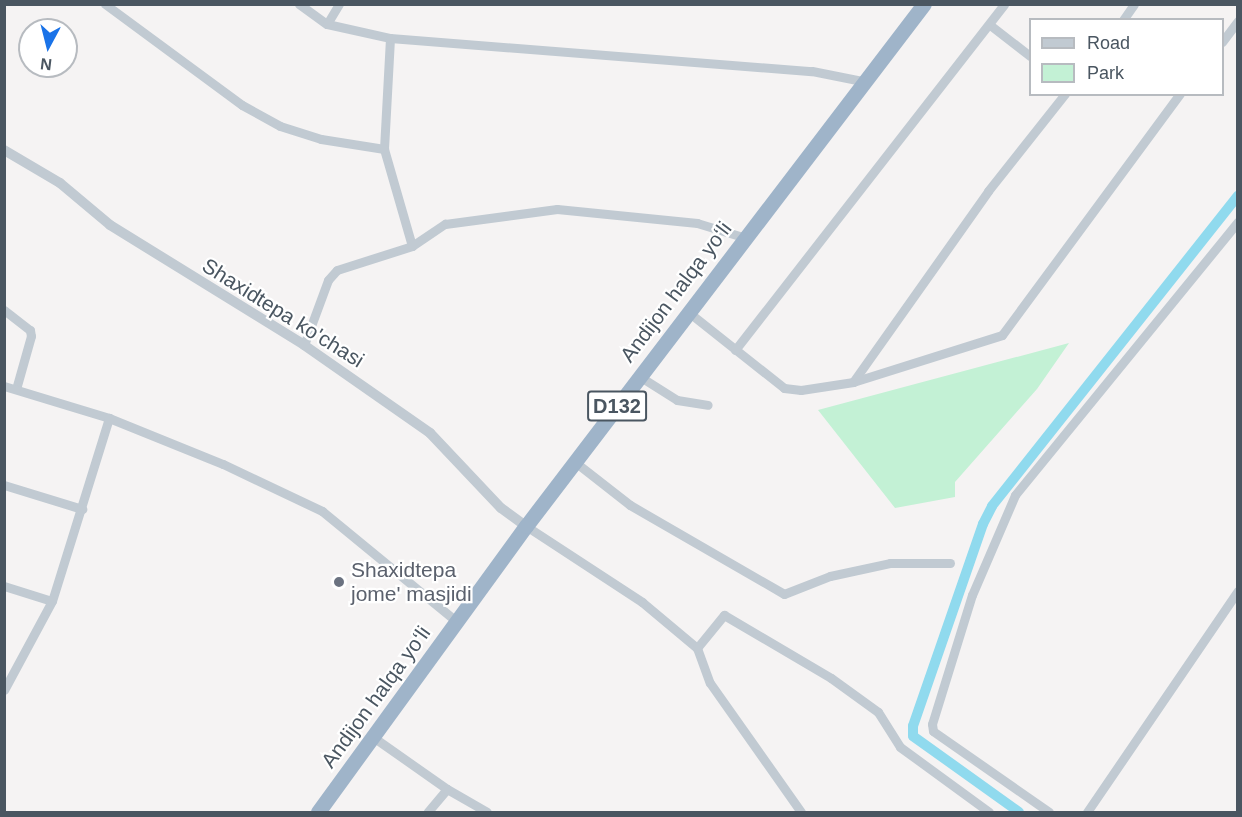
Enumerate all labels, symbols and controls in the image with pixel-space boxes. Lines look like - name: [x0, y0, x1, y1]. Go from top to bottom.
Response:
- north arrow: [18, 18, 78, 78]
- legend: [1029, 18, 1224, 96]
- text: Road: [1087, 33, 1130, 53]
- text: N: [39, 55, 53, 74]
- text: Park: [1087, 63, 1124, 83]
- street label: Andijon halqa yo‘li: [615, 217, 737, 367]
- street label: Shaxidtepa ko'chasi: [197, 253, 369, 373]
- road number: D132: [587, 389, 647, 423]
- place label: Shaxidtepa jome' masjidi: [351, 557, 472, 607]
- marker: Shaxidtepa jome' masjidi: [332, 575, 346, 589]
- street label: Andijon halqa yo‘li: [316, 621, 436, 773]

